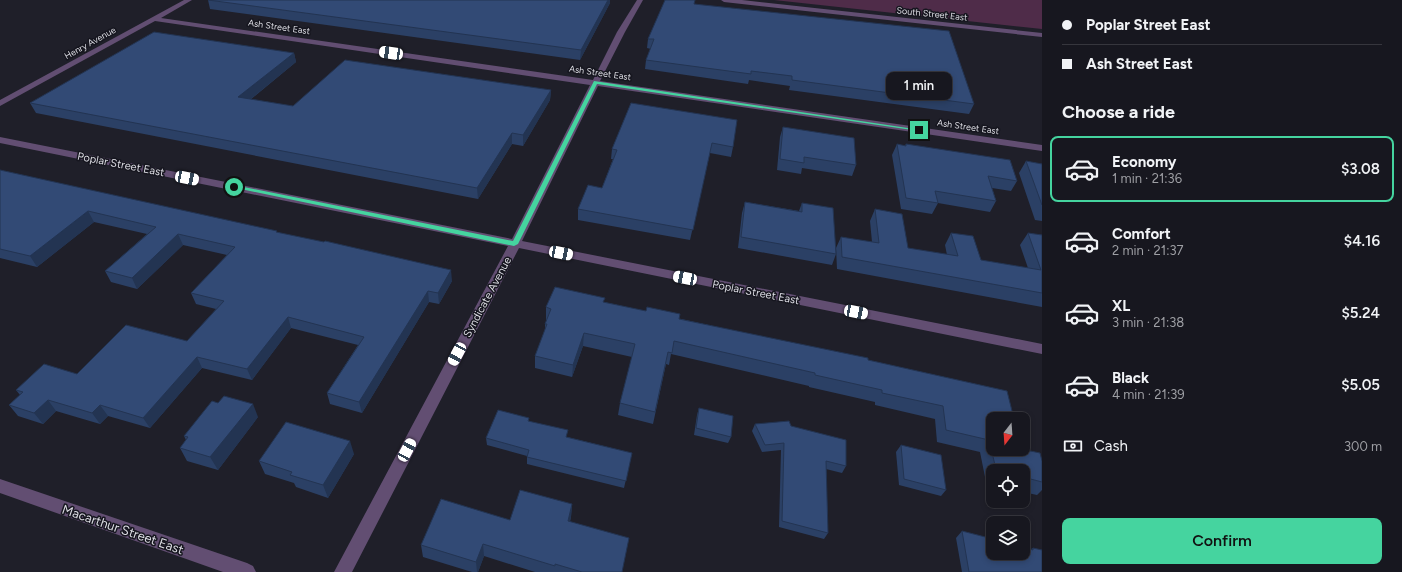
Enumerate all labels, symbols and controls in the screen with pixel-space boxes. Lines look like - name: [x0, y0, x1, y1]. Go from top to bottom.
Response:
- street label: South Street East: [896, 4, 969, 23]
- text: Poplar Street East: [1086, 16, 1210, 34]
- street label: Ash Street East: [247, 17, 311, 36]
- street label: Henry Avenue: [62, 24, 117, 61]
- car: [378, 45, 404, 61]
- text: Ash Street East: [1086, 55, 1193, 73]
- street label: Ash Street East: [568, 63, 632, 82]
- callout: 1 min: [886, 72, 952, 100]
- text: 1 min: [904, 78, 934, 93]
- text: Choose a ride: [1062, 101, 1175, 123]
- street label: Ash Street East: [936, 117, 1000, 136]
- route end: [910, 121, 928, 139]
- street label: Poplar Street East: [76, 150, 166, 179]
- icon: car: [1064, 151, 1100, 187]
- text: Economy: [1112, 153, 1177, 171]
- text: $3.08: [1341, 160, 1380, 178]
- car: [174, 170, 200, 186]
- text: 1 min · 21:36: [1112, 171, 1182, 186]
- route start: [225, 178, 243, 196]
- icon: car: [1064, 223, 1100, 259]
- text: Comfort: [1112, 225, 1171, 243]
- text: $4.16: [1344, 232, 1380, 250]
- text: 2 min · 21:37: [1112, 243, 1184, 258]
- car: [548, 245, 574, 261]
- street label: Syndicate Avenue: [461, 255, 514, 340]
- car: [672, 270, 698, 286]
- street label: Poplar Street East: [711, 278, 801, 307]
- icon: car: [1064, 295, 1100, 331]
- text: XL: [1112, 297, 1130, 315]
- car: [843, 304, 869, 320]
- text: $5.24: [1341, 304, 1380, 322]
- text: 3 min · 21:38: [1112, 315, 1184, 330]
- car: [446, 341, 468, 367]
- icon: car: [1064, 367, 1100, 403]
- text: Black: [1112, 369, 1149, 387]
- text: $5.05: [1341, 376, 1380, 394]
- text: 4 min · 21:39: [1112, 387, 1185, 402]
- north arrow: [986, 412, 1030, 456]
- map controls: [986, 412, 1030, 560]
- icon: cash: [1062, 435, 1084, 457]
- car: [396, 437, 418, 463]
- text: Cash: [1094, 437, 1128, 455]
- text: 300 m: [1344, 439, 1382, 454]
- button: locate: [986, 464, 1030, 508]
- street label: Macarthur Street East: [60, 502, 186, 557]
- button: layers: [986, 516, 1030, 560]
- button: Confirm: [1062, 518, 1382, 564]

